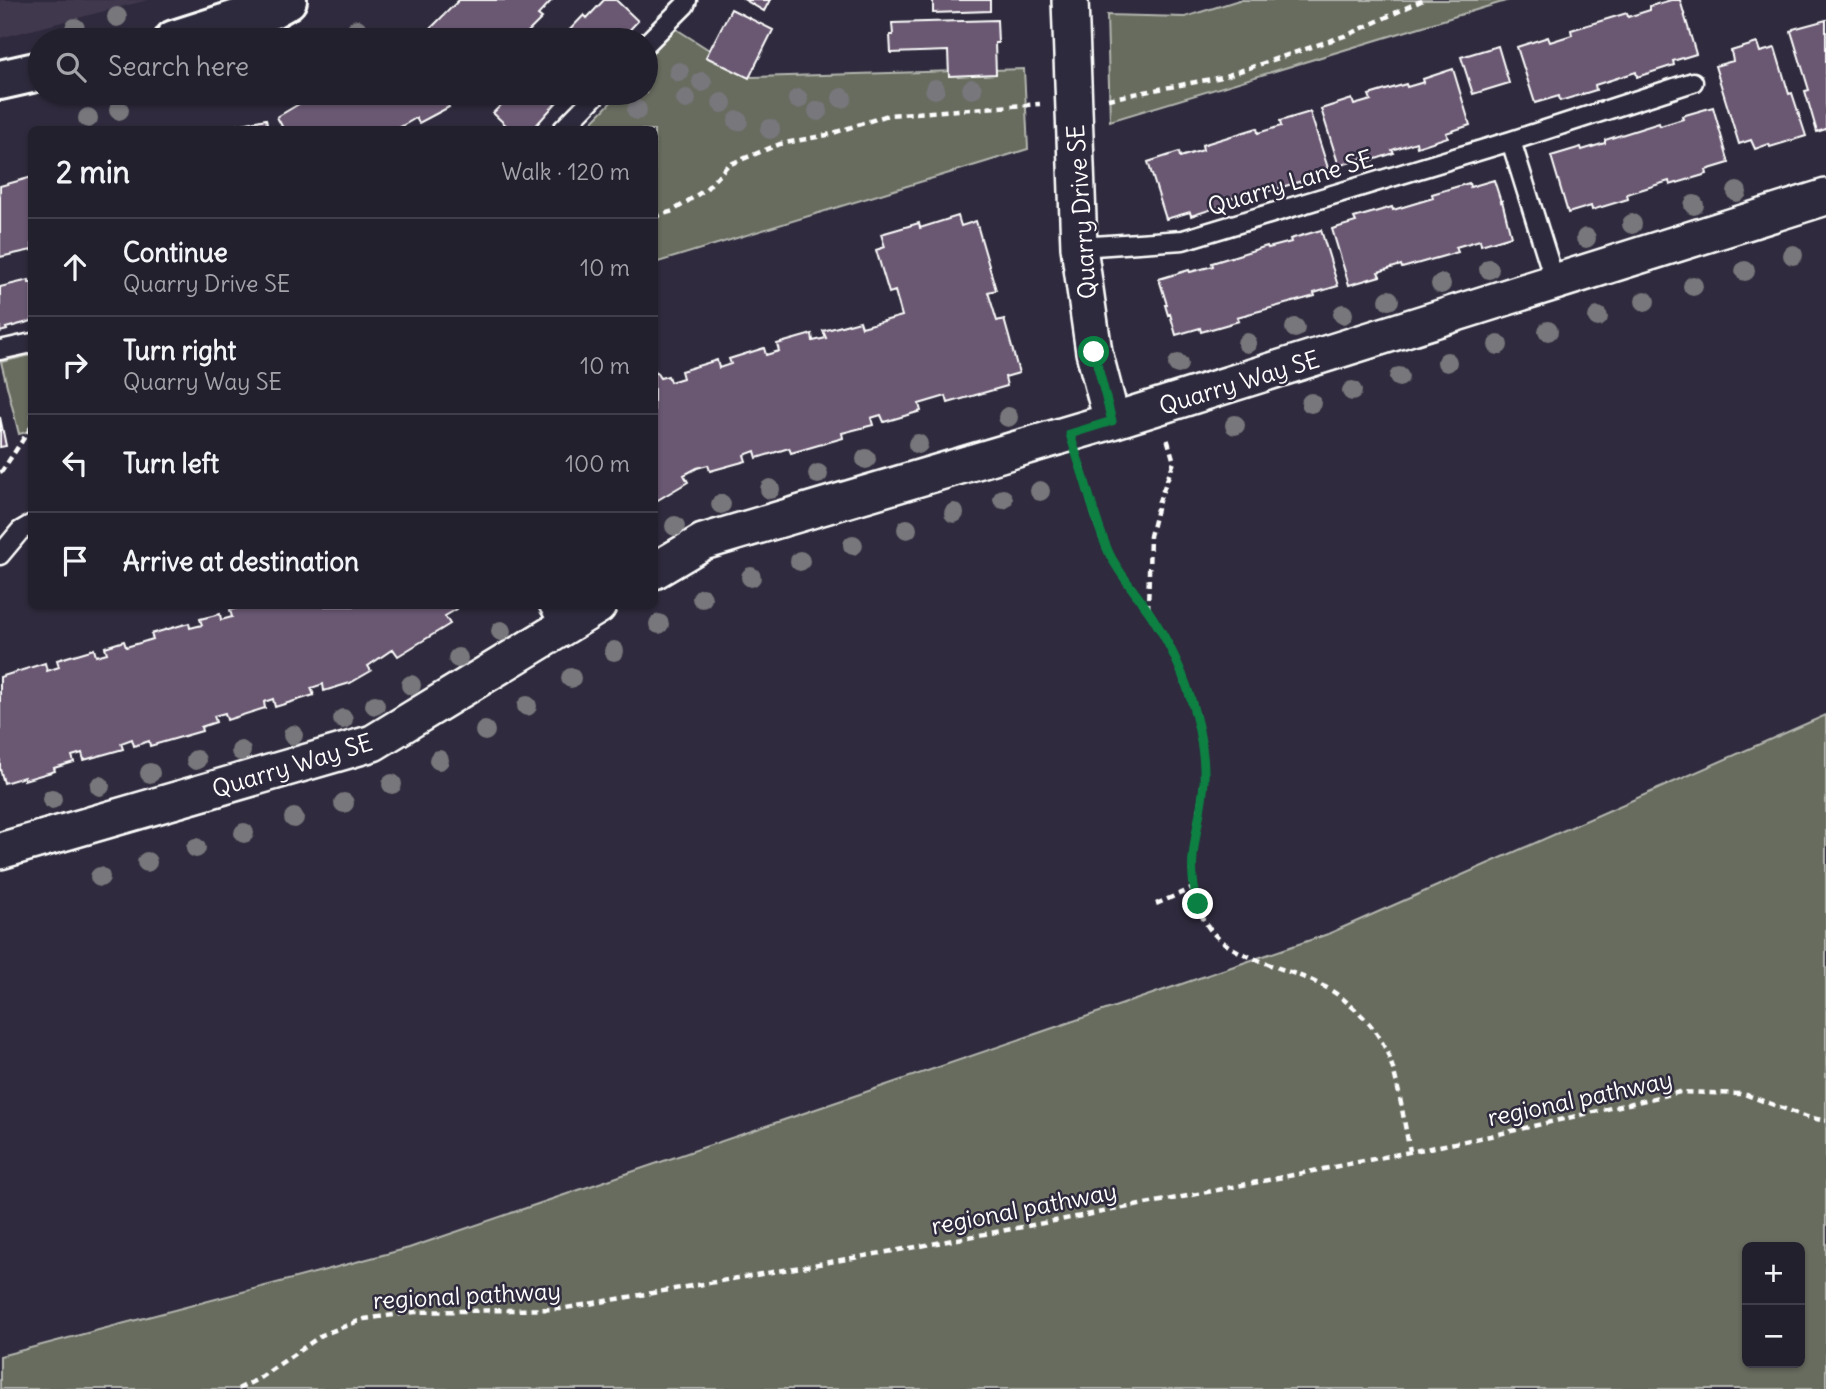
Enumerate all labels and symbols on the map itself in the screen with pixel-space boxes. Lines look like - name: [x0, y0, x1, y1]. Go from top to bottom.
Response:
- street label: Quarry Drive SE: [1060, 124, 1102, 300]
- street label: Quarry Lane SE: [1204, 143, 1376, 221]
- route start: [1078, 336, 1109, 367]
- street label: Quarry Way SE: [1155, 343, 1323, 421]
- street label: Quarry Way SE: [208, 726, 376, 804]
- route end: [1182, 888, 1213, 919]
- street label: regional pathway: [1485, 1064, 1675, 1132]
- street label: regional pathway: [929, 1175, 1119, 1241]
- street label: regional pathway: [372, 1275, 562, 1315]

